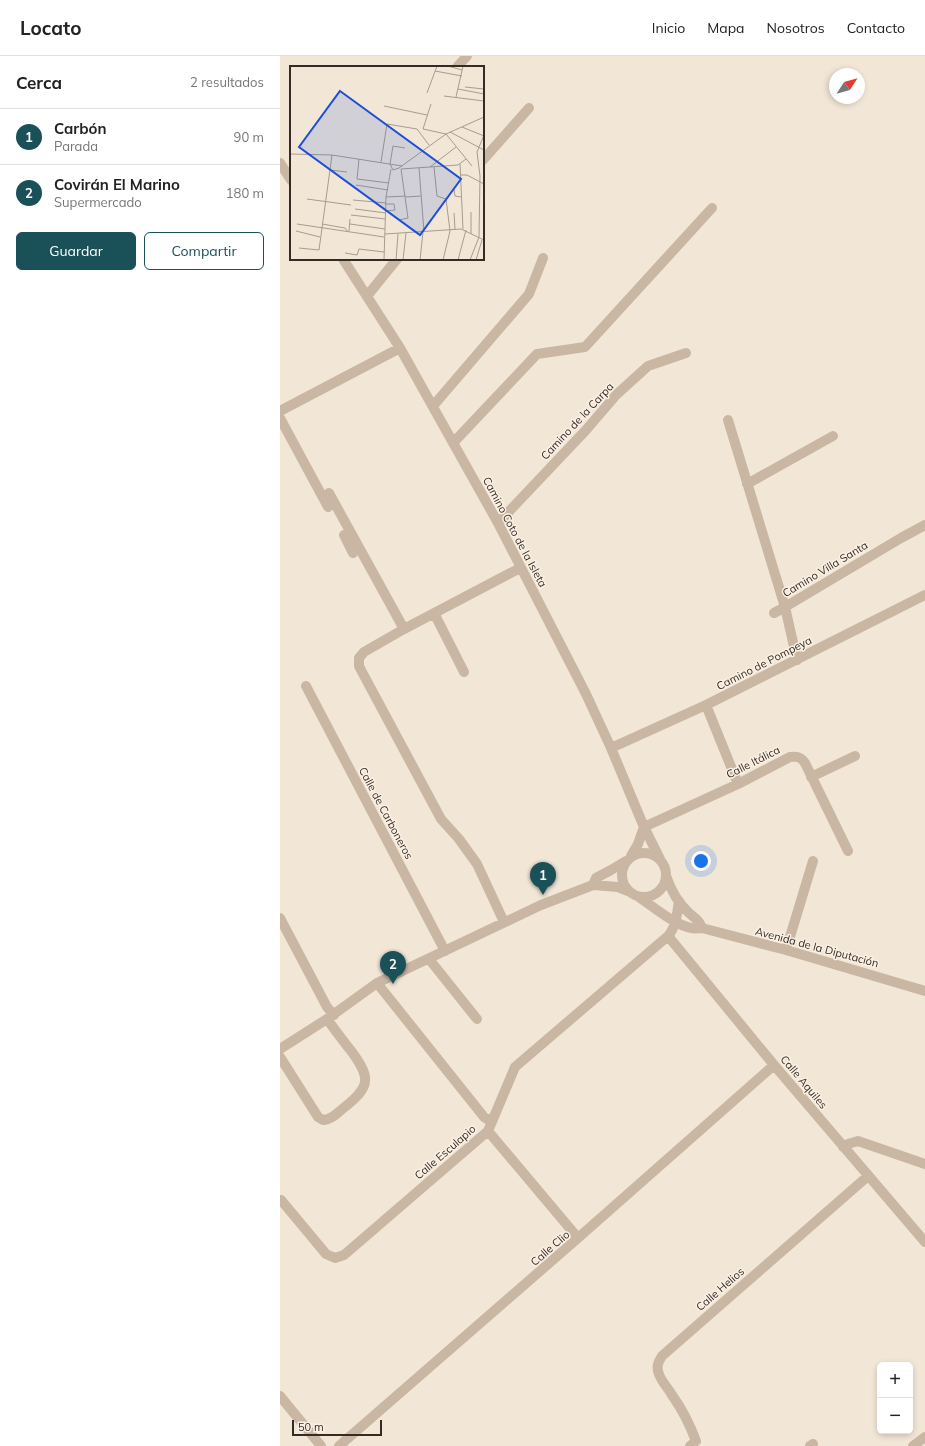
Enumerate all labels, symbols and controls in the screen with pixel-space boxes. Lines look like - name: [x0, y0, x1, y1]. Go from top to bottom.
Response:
- text: Locato: [20, 16, 81, 40]
- text: Inicio: [652, 19, 685, 37]
- text: Mapa: [707, 19, 745, 37]
- text: Nosotros: [767, 19, 825, 37]
- text: Contacto: [847, 19, 905, 37]
- inset map: [290, 66, 484, 260]
- north arrow: [829, 68, 865, 104]
- text: Cerca: [16, 72, 62, 93]
- text: 2 resultados: [190, 74, 264, 90]
- text: Carbón: [54, 119, 106, 138]
- text: 1: [25, 129, 33, 145]
- text: 90 m: [234, 129, 264, 145]
- text: Parada: [54, 138, 98, 154]
- text: Covirán El Marino: [54, 175, 180, 194]
- text: 2: [25, 185, 33, 201]
- text: 180 m: [226, 185, 264, 201]
- text: Supermercado: [54, 194, 142, 210]
- button: Guardar: [16, 232, 136, 270]
- button: Compartir: [144, 232, 264, 270]
- street label: Camino de la Carpa: [538, 379, 616, 463]
- street label: Camino Coto de la Isleta: [480, 474, 550, 590]
- street label: Camino Villa Santa: [780, 538, 870, 600]
- street label: Camino de Pompeya: [714, 633, 814, 693]
- street label: Calle Itálica: [724, 742, 782, 782]
- street label: Calle de Carboneros: [356, 765, 416, 861]
- your location: [691, 851, 711, 871]
- pin: 1: [530, 862, 556, 895]
- street label: Avenida de la Diputación: [754, 924, 880, 970]
- pin: 2: [380, 951, 406, 984]
- street label: Calle Aquiles: [778, 1052, 830, 1112]
- street label: Calle Esculapio: [412, 1122, 478, 1182]
- street label: Calle Clio: [528, 1227, 572, 1269]
- street label: Calle Helios: [693, 1264, 747, 1314]
- map controls: [877, 1362, 913, 1434]
- button: +: [877, 1362, 913, 1398]
- button: −: [877, 1398, 913, 1434]
- scale bar: [292, 1418, 382, 1437]
- text: 50 m: [298, 1420, 324, 1434]

